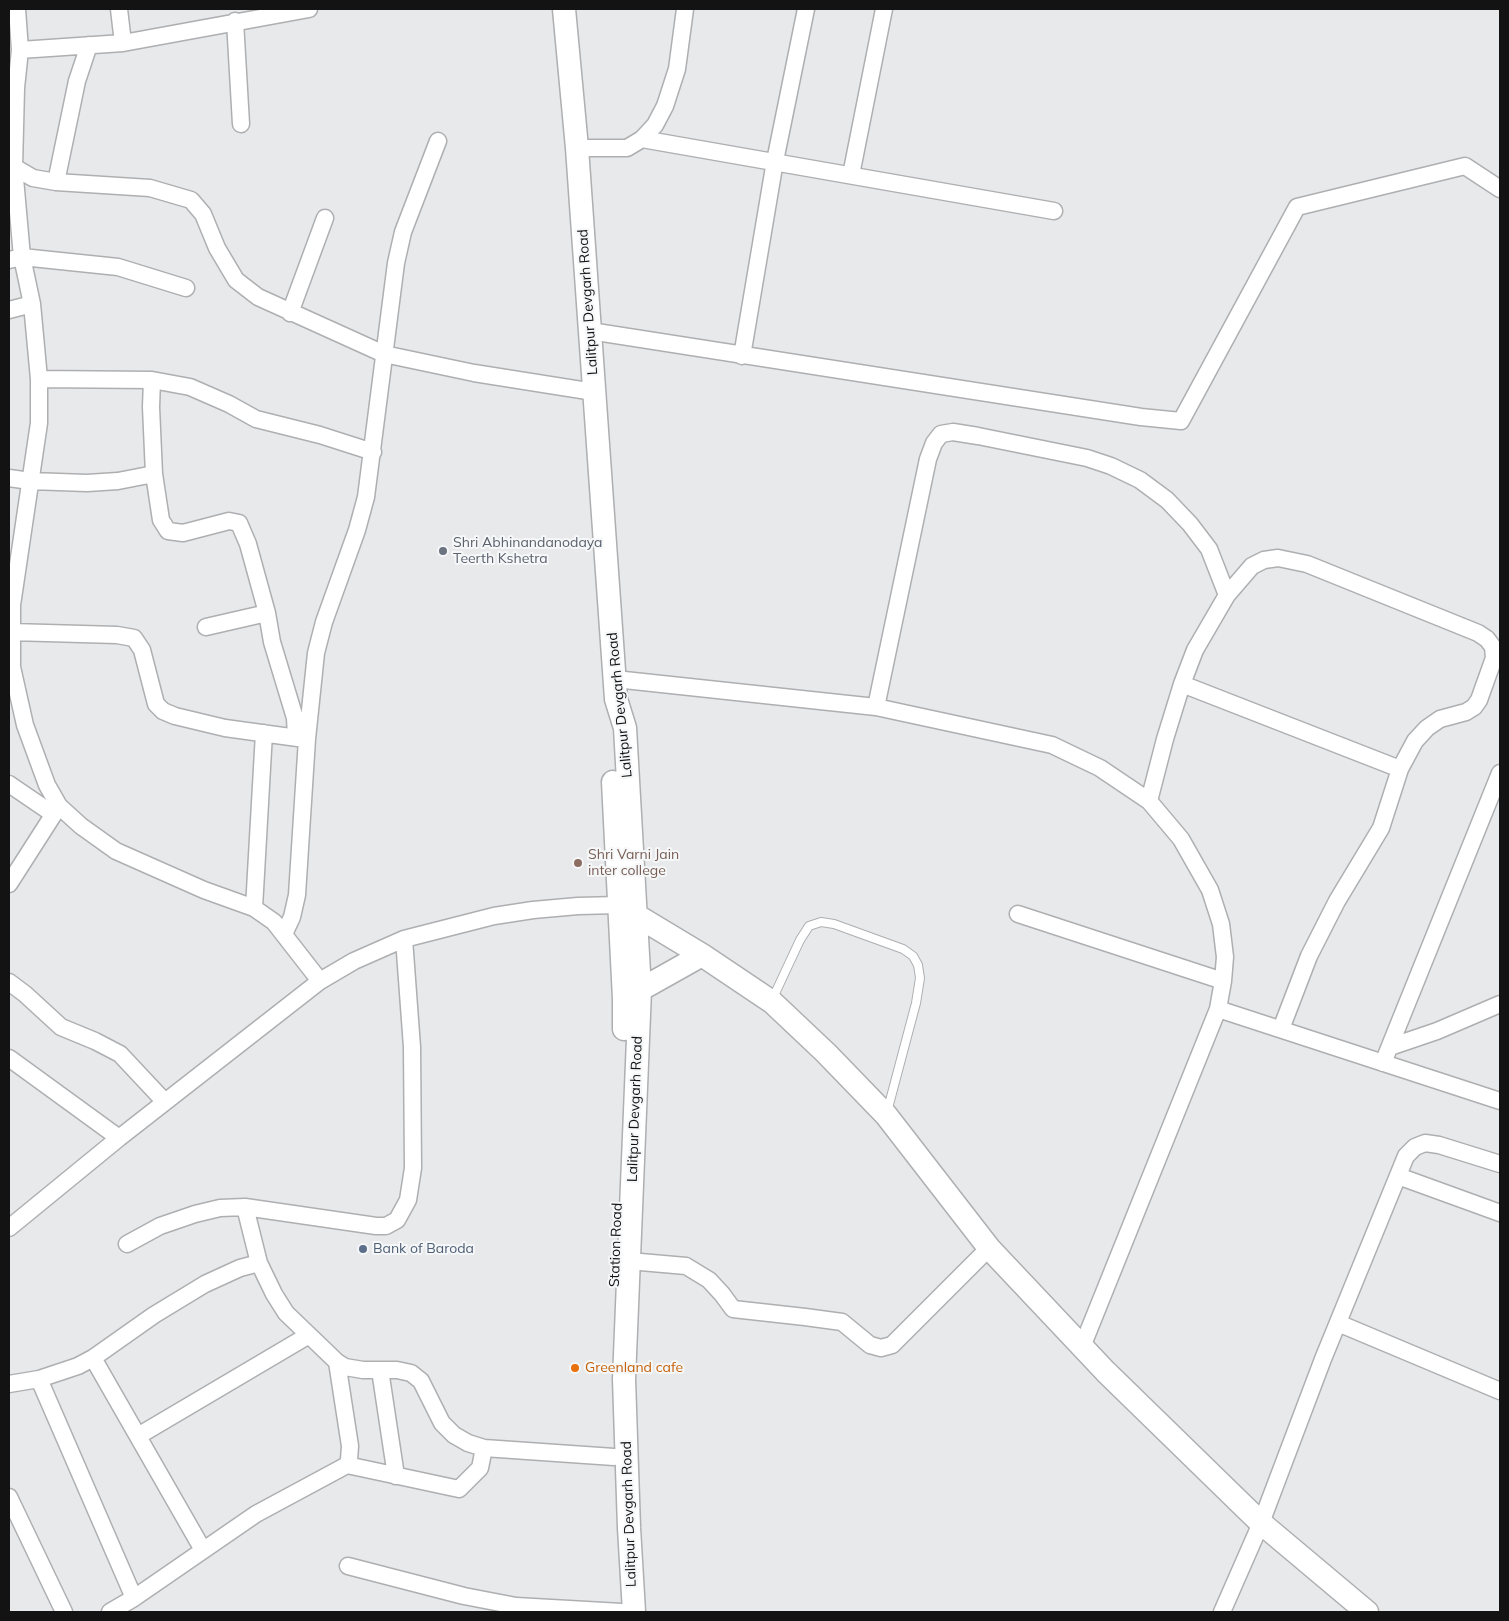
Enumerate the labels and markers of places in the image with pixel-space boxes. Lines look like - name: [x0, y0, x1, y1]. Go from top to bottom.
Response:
- place label: Shri Abhinandanodaya Teerth Kshetra: [453, 535, 602, 568]
- marker: Shri Abhinandanodaya Teerth Kshetra: [437, 545, 449, 557]
- place label: Shri Varni Jain inter college: [588, 847, 679, 880]
- marker: Shri Varni Jain inter college: [572, 857, 584, 869]
- place label: Bank of Baroda: [373, 1241, 474, 1257]
- marker: Bank of Baroda: [357, 1243, 369, 1255]
- place label: Greenland cafe: [585, 1360, 683, 1376]
- marker: Greenland cafe: [569, 1362, 581, 1374]

